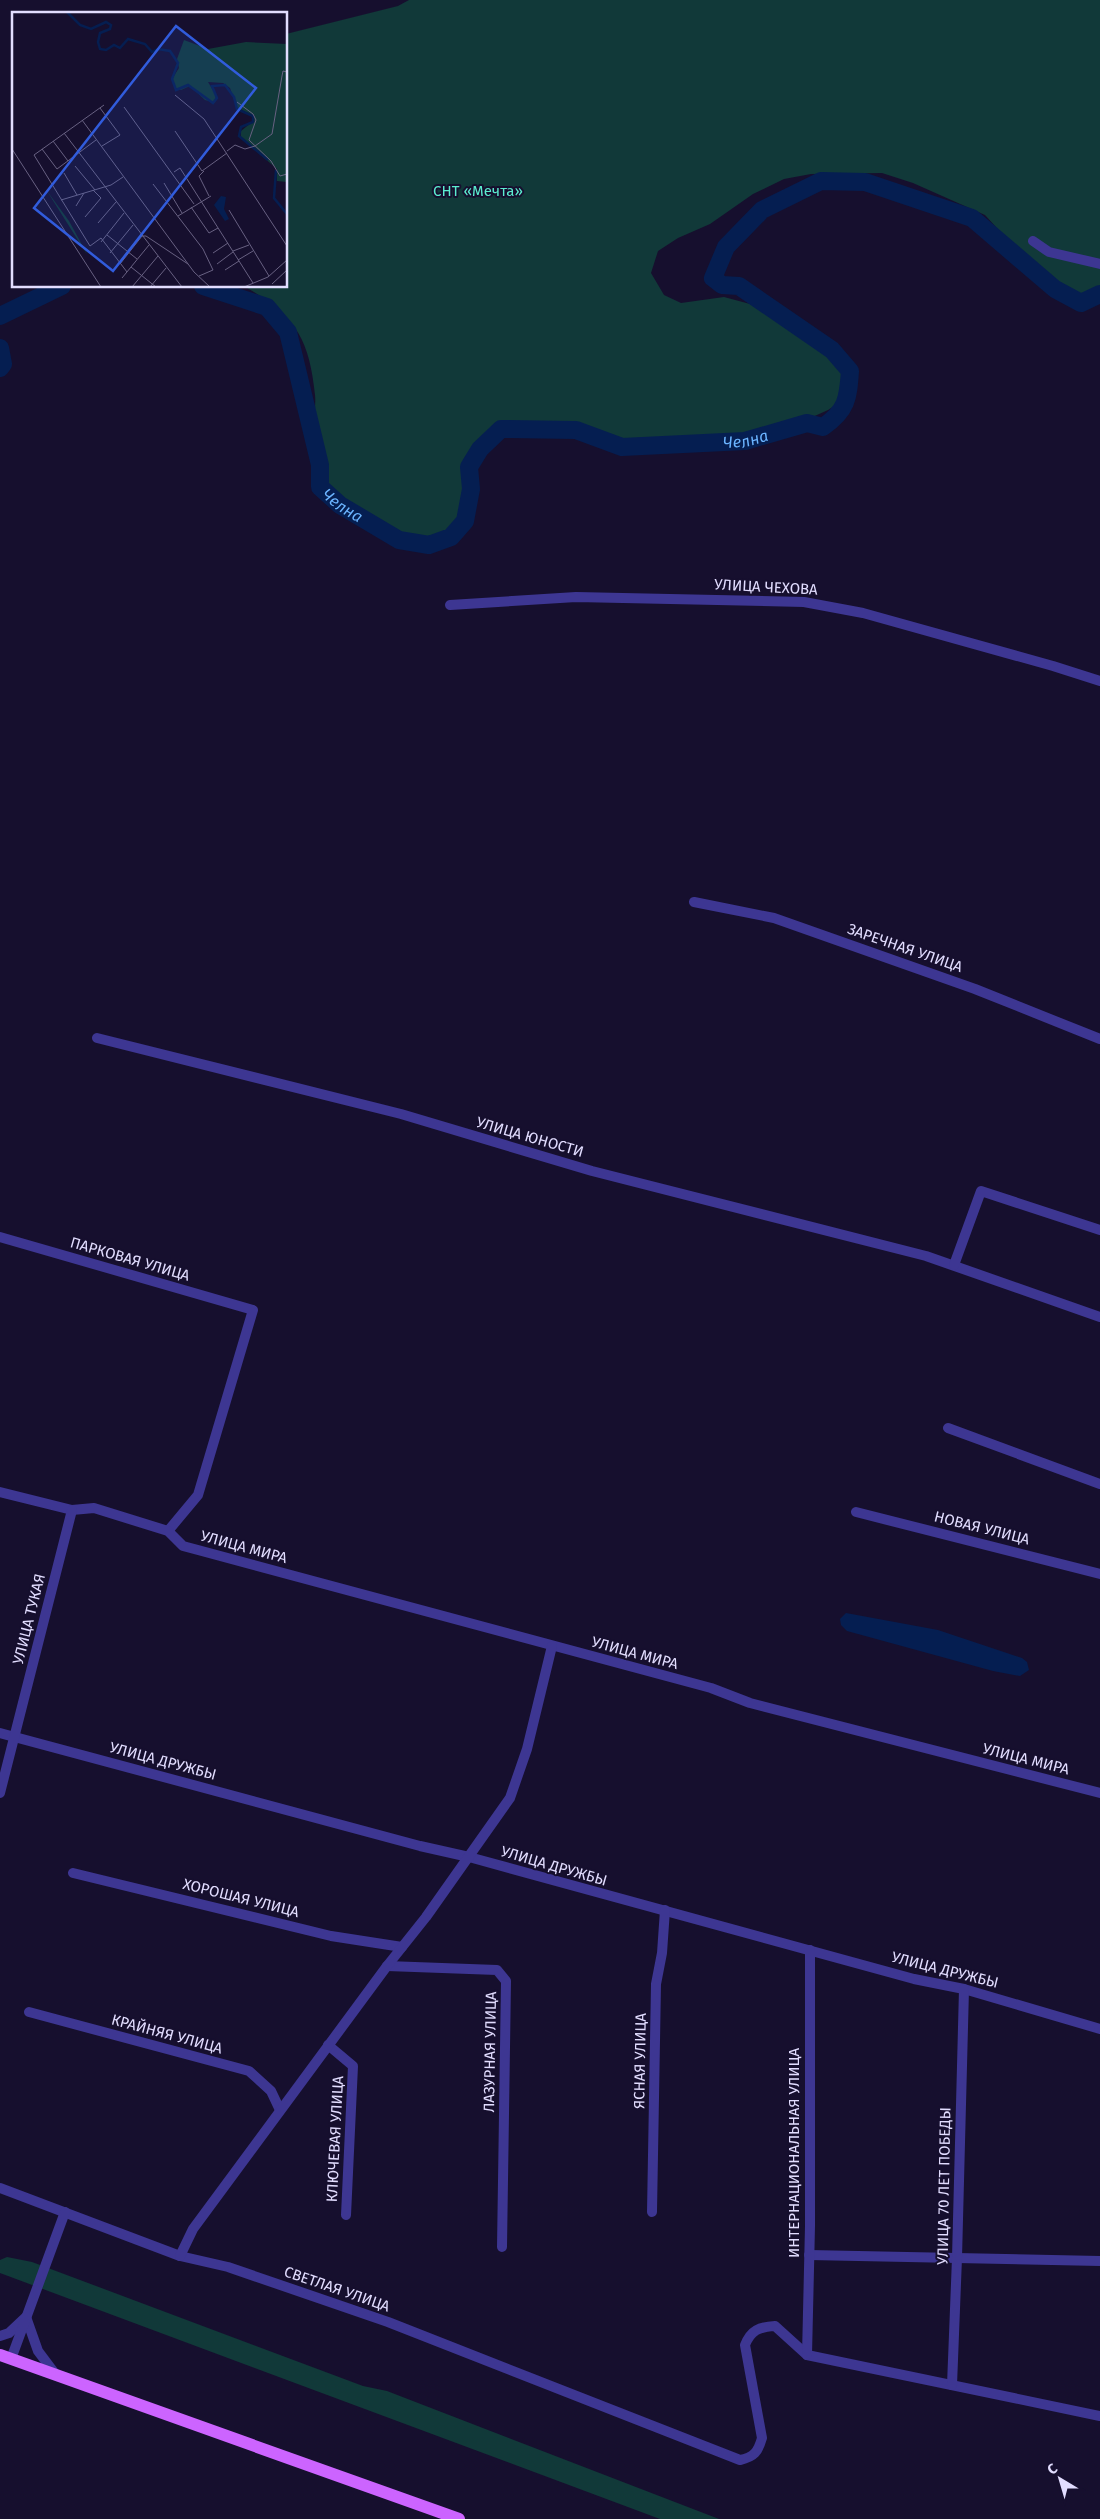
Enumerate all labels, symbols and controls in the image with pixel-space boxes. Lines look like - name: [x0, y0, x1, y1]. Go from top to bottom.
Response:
- inset map: [12, 12, 288, 288]
- park label: СНТ «Мечта»: [433, 182, 523, 200]
- water label: Челна: [722, 425, 770, 452]
- water label: Челна: [318, 484, 366, 526]
- street label: УЛИЦА ЧЕХОВА: [714, 575, 819, 599]
- street label: ЗАРЕЧНАЯ УЛИЦА: [845, 920, 965, 976]
- street label: УЛИЦА ЮНОСТИ: [474, 1113, 586, 1161]
- street label: ПАРКОВАЯ УЛИЦА: [68, 1233, 192, 1285]
- street label: НОВАЯ УЛИЦА: [932, 1507, 1032, 1549]
- street label: УЛИЦА МИРА: [199, 1527, 290, 1567]
- street label: УЛИЦА ТУКАЯ: [9, 1572, 49, 1666]
- street label: УЛИЦА МИРА: [590, 1633, 681, 1673]
- street label: УЛИЦА ДРУЖБЫ: [108, 1738, 218, 1784]
- street label: УЛИЦА МИРА: [981, 1740, 1072, 1779]
- street label: УЛИЦА ДРУЖБЫ: [499, 1842, 609, 1890]
- street label: ХОРОШАЯ УЛИЦА: [181, 1875, 301, 1921]
- street label: УЛИЦА ДРУЖБЫ: [890, 1948, 1000, 1992]
- street label: ЛАЗУРНАЯ УЛИЦА: [480, 1991, 500, 2113]
- street label: КРАЙНЯЯ УЛИЦА: [109, 2011, 225, 2058]
- street label: ЯСНАЯ УЛИЦА: [630, 2013, 650, 2109]
- street label: ИНТЕРНАЦИОНАЛЬНАЯ УЛИЦА: [785, 2048, 803, 2258]
- street label: КЛЮЧЕВАЯ УЛИЦА: [323, 2075, 347, 2203]
- street label: УЛИЦА 70 ЛЕТ ПОБЕДЫ: [934, 2107, 954, 2265]
- street label: СВЕТЛАЯ УЛИЦА: [282, 2262, 393, 2316]
- north arrow: [1035, 2454, 1085, 2504]
- text: С: [1044, 2460, 1061, 2478]

